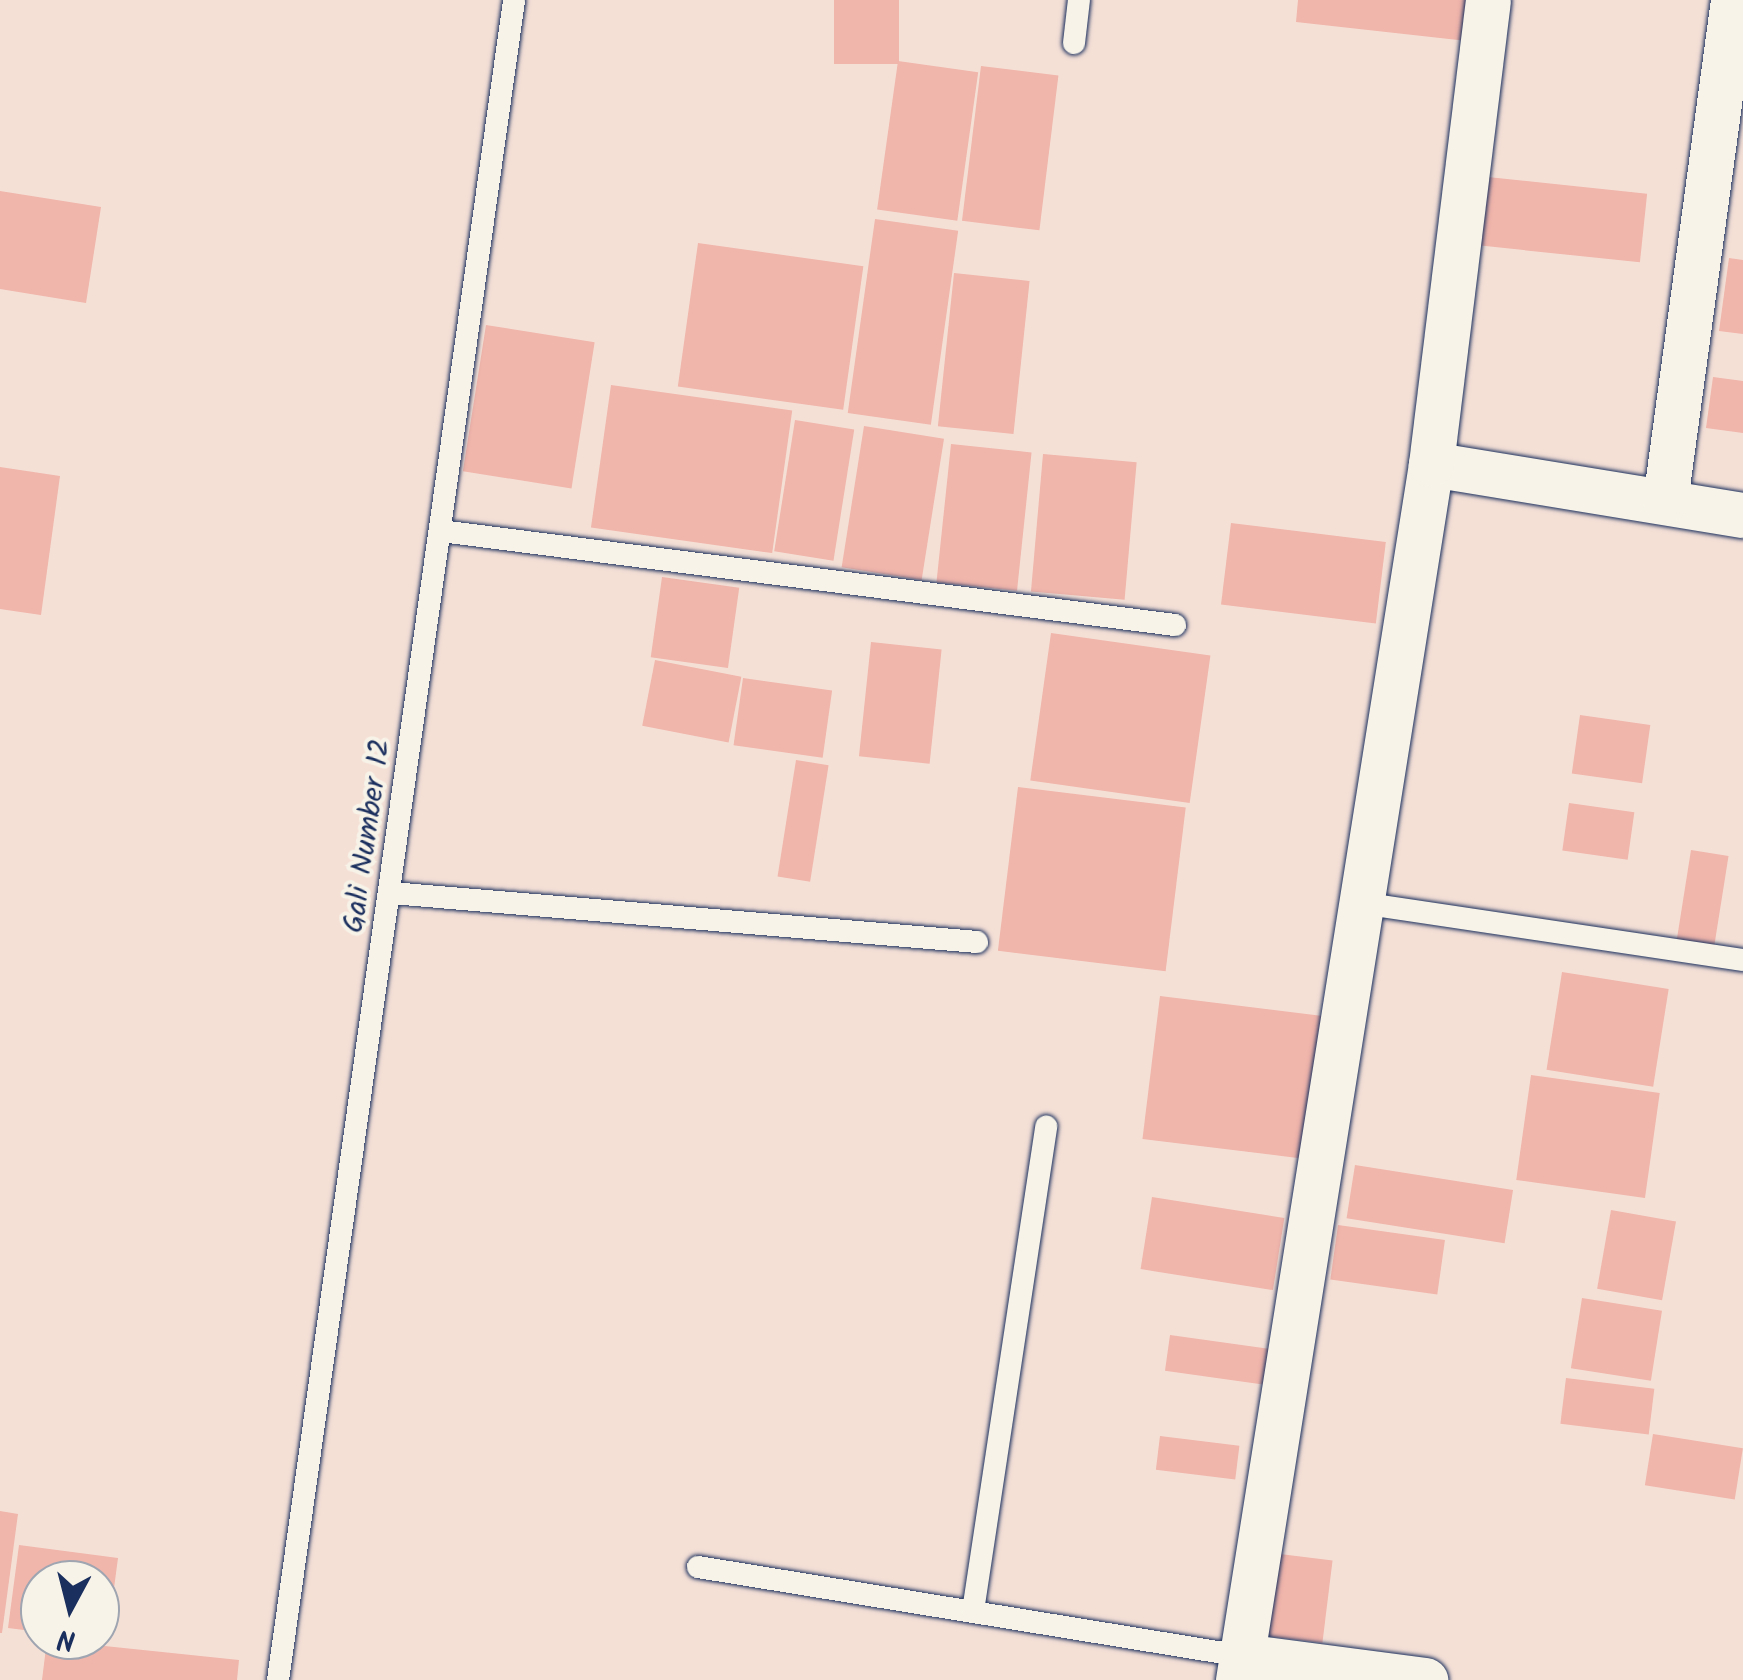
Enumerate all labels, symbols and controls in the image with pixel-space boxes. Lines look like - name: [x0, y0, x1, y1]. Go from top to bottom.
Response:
- street label: Gali Number 12: [337, 737, 399, 935]
- north arrow: [20, 1560, 120, 1660]
- text: N: [55, 1615, 78, 1662]

